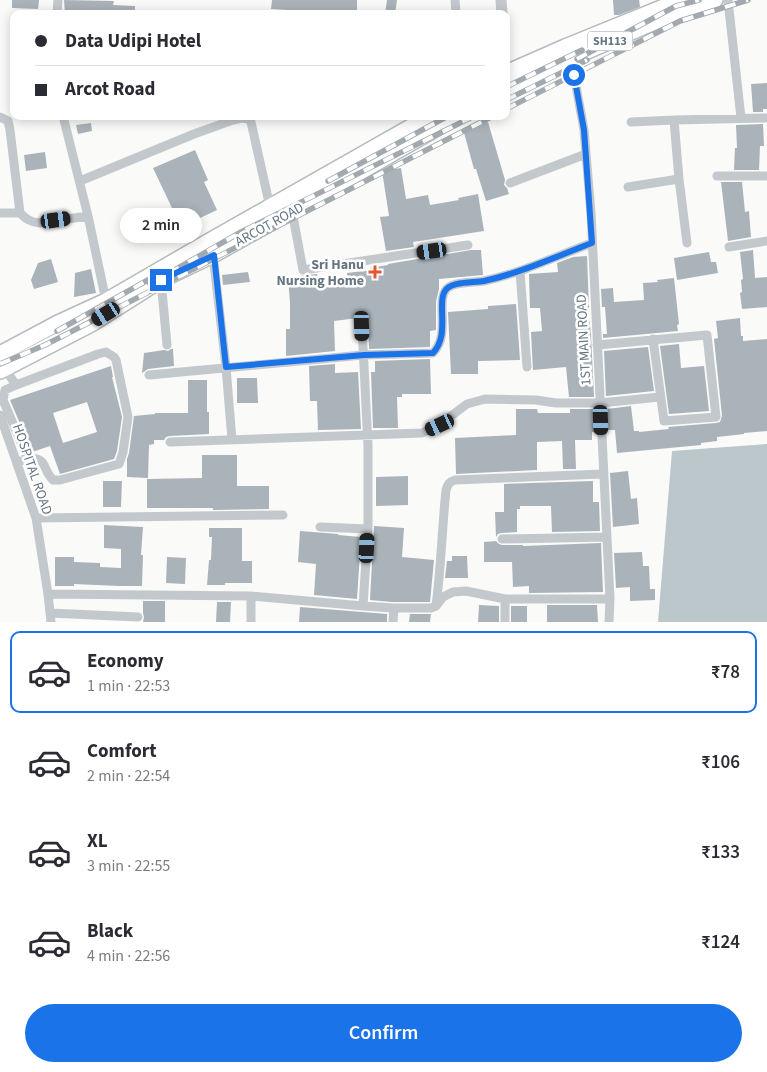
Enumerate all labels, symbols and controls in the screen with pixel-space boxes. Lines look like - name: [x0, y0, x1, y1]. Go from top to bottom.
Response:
- text: Data Udipi Hotel: [65, 28, 201, 55]
- road number: SH113: [588, 31, 632, 50]
- route start: [563, 64, 585, 86]
- text: Arcot Road: [65, 76, 155, 103]
- street label: ARCOT ROAD: [232, 198, 307, 252]
- callout: 2 min: [120, 208, 202, 242]
- car: [40, 210, 71, 230]
- text: 2 min: [142, 214, 180, 236]
- car: [416, 241, 447, 261]
- place label: Sri Hanu Nursing Home: [276, 255, 364, 291]
- marker: Sri Hanu Nursing Home: [368, 265, 382, 279]
- route end: [150, 269, 172, 291]
- street label: 1ST MAIN ROAD: [572, 294, 596, 386]
- car: [89, 300, 122, 328]
- car: [353, 311, 370, 341]
- car: [592, 405, 609, 435]
- car: [423, 412, 456, 438]
- street label: HOSPITAL ROAD: [7, 421, 57, 517]
- car: [358, 533, 375, 563]
- text: Economy: [87, 648, 164, 675]
- icon: car: [27, 650, 72, 695]
- text: ₹78: [711, 659, 740, 686]
- text: 1 min · 22:53: [87, 675, 170, 697]
- text: Comfort: [87, 738, 157, 765]
- icon: car: [27, 740, 72, 785]
- text: ₹106: [701, 749, 740, 776]
- text: 2 min · 22:54: [87, 765, 170, 787]
- text: XL: [87, 828, 108, 855]
- icon: car: [27, 830, 72, 875]
- text: ₹133: [701, 839, 740, 866]
- text: 3 min · 22:55: [87, 855, 170, 877]
- text: Black: [87, 918, 133, 945]
- icon: car: [27, 920, 72, 965]
- text: ₹124: [701, 929, 740, 956]
- text: 4 min · 22:56: [87, 945, 170, 967]
- button: Confirm: [25, 1004, 742, 1062]

